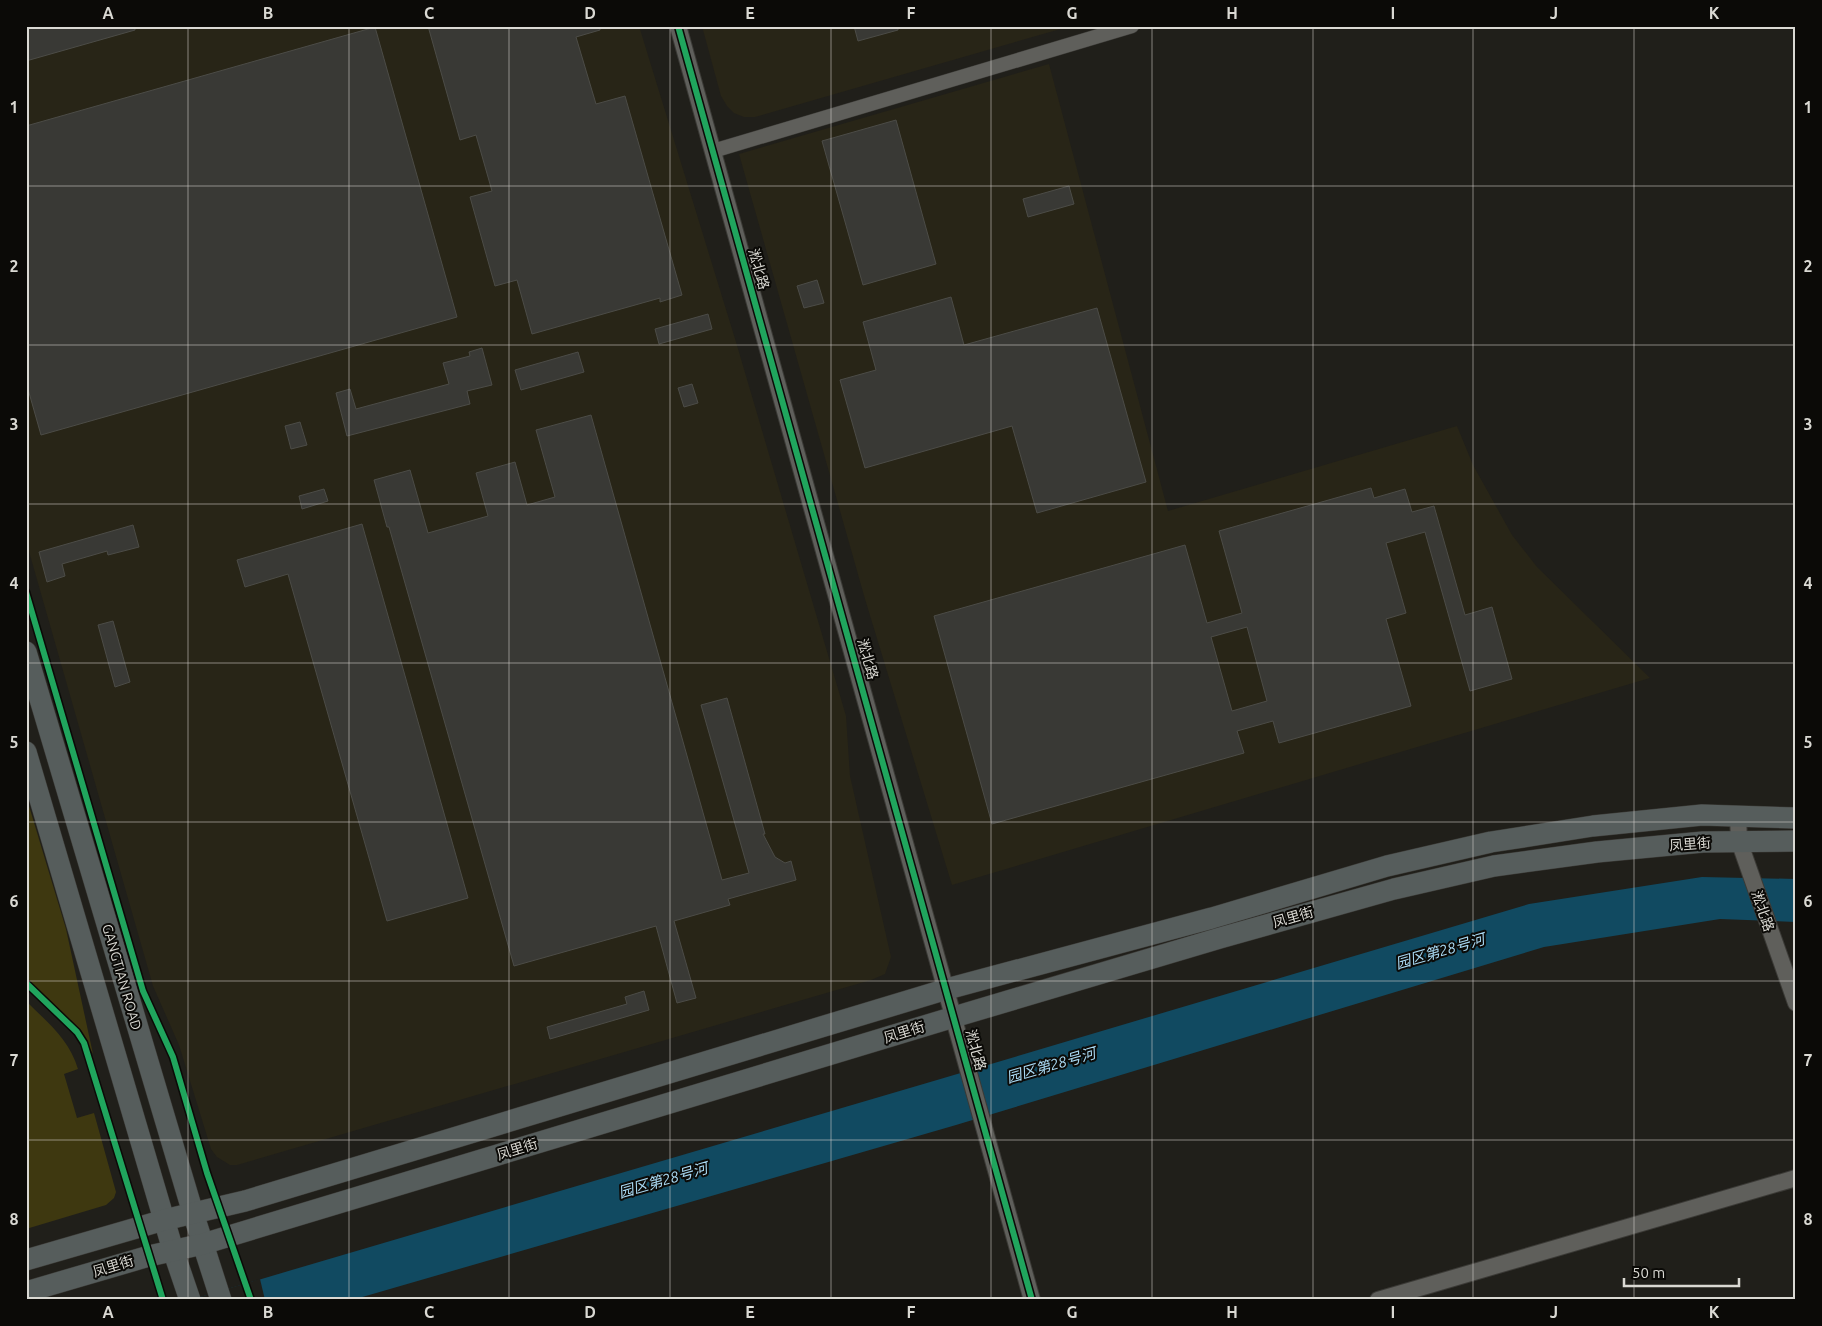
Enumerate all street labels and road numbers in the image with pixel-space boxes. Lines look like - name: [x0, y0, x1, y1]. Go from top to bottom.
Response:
- street label: 淞北路: [746, 247, 772, 291]
- street label: 淞北路: [855, 637, 881, 681]
- street label: 凤里街: [1668, 835, 1712, 853]
- street label: 淞北路: [1749, 889, 1777, 933]
- street label: 凤里街: [1271, 904, 1315, 930]
- street label: GANGTIAN ROAD: [99, 922, 145, 1032]
- street label: 凤里街: [882, 1018, 926, 1046]
- street label: 淞北路: [963, 1028, 989, 1072]
- street label: 凤里街: [495, 1135, 539, 1163]
- street label: 凤里街: [91, 1252, 135, 1280]

